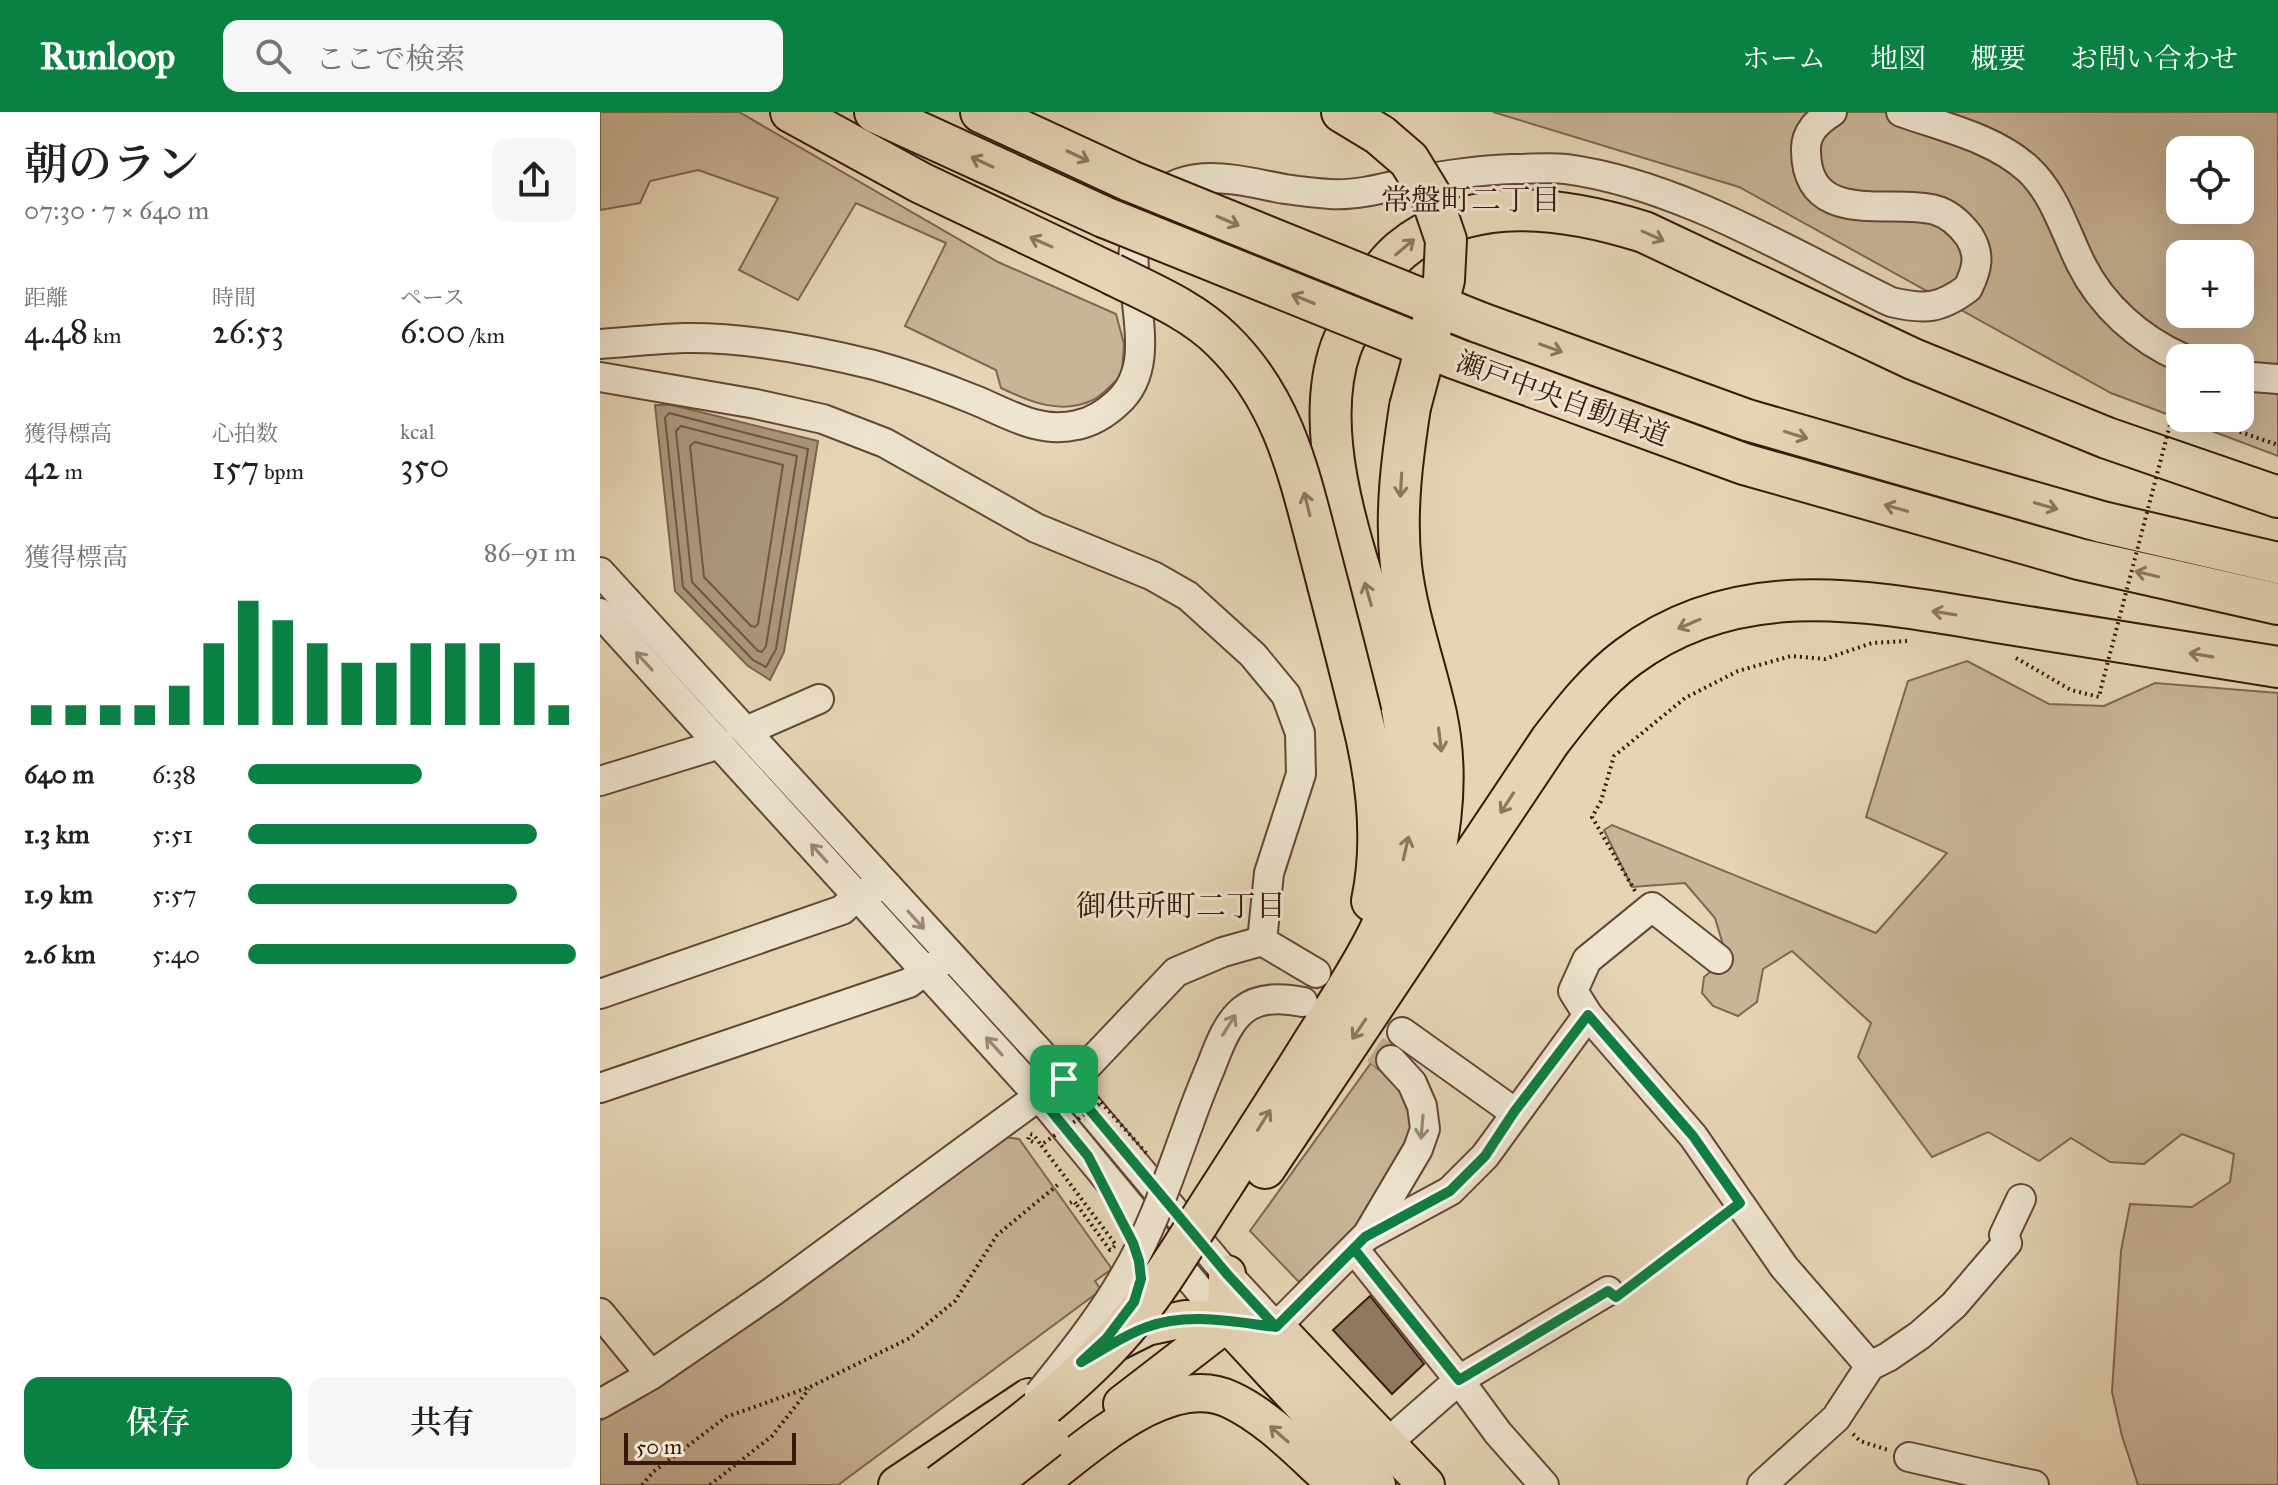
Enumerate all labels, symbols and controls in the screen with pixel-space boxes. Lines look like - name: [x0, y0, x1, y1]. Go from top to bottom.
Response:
- search box: [223, 20, 783, 92]
- text: Runloop: [40, 33, 175, 79]
- icon: search: [251, 34, 295, 78]
- text: ここで検索: [315, 41, 465, 77]
- text: ホーム: [1742, 41, 1826, 76]
- text: 地図: [1870, 41, 1926, 76]
- text: 概要: [1970, 41, 2026, 76]
- text: お問い合わせ: [2070, 41, 2238, 76]
- map controls: [2166, 136, 2254, 432]
- button: locate: [2166, 136, 2254, 224]
- text: 朝のラン: [24, 137, 200, 191]
- button: share: [492, 138, 576, 222]
- one-way arrow: [1065, 150, 1089, 165]
- one-way arrow: [971, 154, 995, 169]
- district label: 常盤町二丁目: [1381, 182, 1561, 218]
- text: 07:30 · 7 × 640 m: [24, 194, 209, 226]
- one-way arrow: [1215, 215, 1240, 230]
- one-way arrow: [1640, 230, 1664, 245]
- one-way arrow: [1030, 233, 1054, 248]
- one-way arrow: [1394, 238, 1415, 256]
- button: +: [2166, 240, 2254, 328]
- text: 距離: [24, 284, 68, 311]
- text: 時間: [212, 284, 256, 311]
- text: ペース: [400, 284, 465, 311]
- one-way arrow: [1291, 291, 1316, 305]
- text: 4.48: [24, 311, 88, 352]
- text: 26:53: [212, 311, 284, 352]
- text: 6:00: [400, 311, 466, 352]
- text: km: [88, 322, 122, 349]
- text: /km: [466, 322, 505, 349]
- one-way arrow: [1538, 342, 1563, 357]
- street label: 瀬戸中央自動車道: [1452, 344, 1674, 453]
- button: −: [2166, 344, 2254, 432]
- text: kcal: [400, 418, 435, 445]
- text: 獲得標高: [24, 420, 112, 447]
- text: 心拍数: [212, 420, 278, 447]
- one-way arrow: [1783, 429, 1808, 443]
- text: 350: [400, 445, 449, 486]
- text: 42: [24, 447, 60, 488]
- text: 157: [212, 447, 259, 488]
- text: m: [60, 458, 83, 485]
- text: bpm: [259, 458, 304, 485]
- one-way arrow: [1393, 471, 1408, 498]
- one-way arrow: [1299, 491, 1314, 517]
- one-way arrow: [2033, 499, 2059, 514]
- one-way arrow: [1884, 500, 1910, 515]
- text: 86–91 m: [484, 536, 576, 568]
- text: 獲得標高: [24, 541, 128, 573]
- one-way arrow: [2135, 566, 2161, 581]
- one-way arrow: [1360, 581, 1375, 607]
- one-way arrow: [1932, 605, 1957, 620]
- one-way arrow: [1677, 617, 1701, 632]
- one-way arrow: [2189, 646, 2214, 661]
- one-way arrow: [635, 651, 654, 671]
- one-way arrow: [1432, 726, 1447, 753]
- text: 640 m: [24, 758, 94, 790]
- text: 6:38: [152, 758, 196, 790]
- one-way arrow: [1499, 791, 1515, 814]
- text: 1.3 km: [24, 818, 90, 850]
- text: 5:51: [152, 818, 193, 850]
- one-way arrow: [1399, 835, 1414, 861]
- one-way arrow: [811, 844, 829, 864]
- text: 1.9 km: [24, 878, 93, 910]
- text: 5:57: [152, 878, 197, 910]
- district label: 御供所町二丁目: [1076, 888, 1286, 924]
- one-way arrow: [907, 909, 925, 929]
- text: 2.6 km: [24, 938, 96, 970]
- text: 5:40: [152, 938, 200, 970]
- one-way arrow: [1222, 1014, 1238, 1037]
- one-way arrow: [1351, 1017, 1367, 1039]
- one-way arrow: [985, 1036, 1003, 1056]
- pin: [1030, 1045, 1098, 1113]
- icon: arrive: [1042, 1057, 1086, 1101]
- one-way arrow: [1257, 1109, 1273, 1132]
- one-way arrow: [1414, 1113, 1429, 1140]
- button: 保存: [24, 1377, 292, 1469]
- button: 共有: [308, 1377, 576, 1469]
- one-way arrow: [1269, 1425, 1289, 1443]
- scale bar: [624, 1429, 796, 1465]
- text: 50 m: [636, 1433, 682, 1460]

